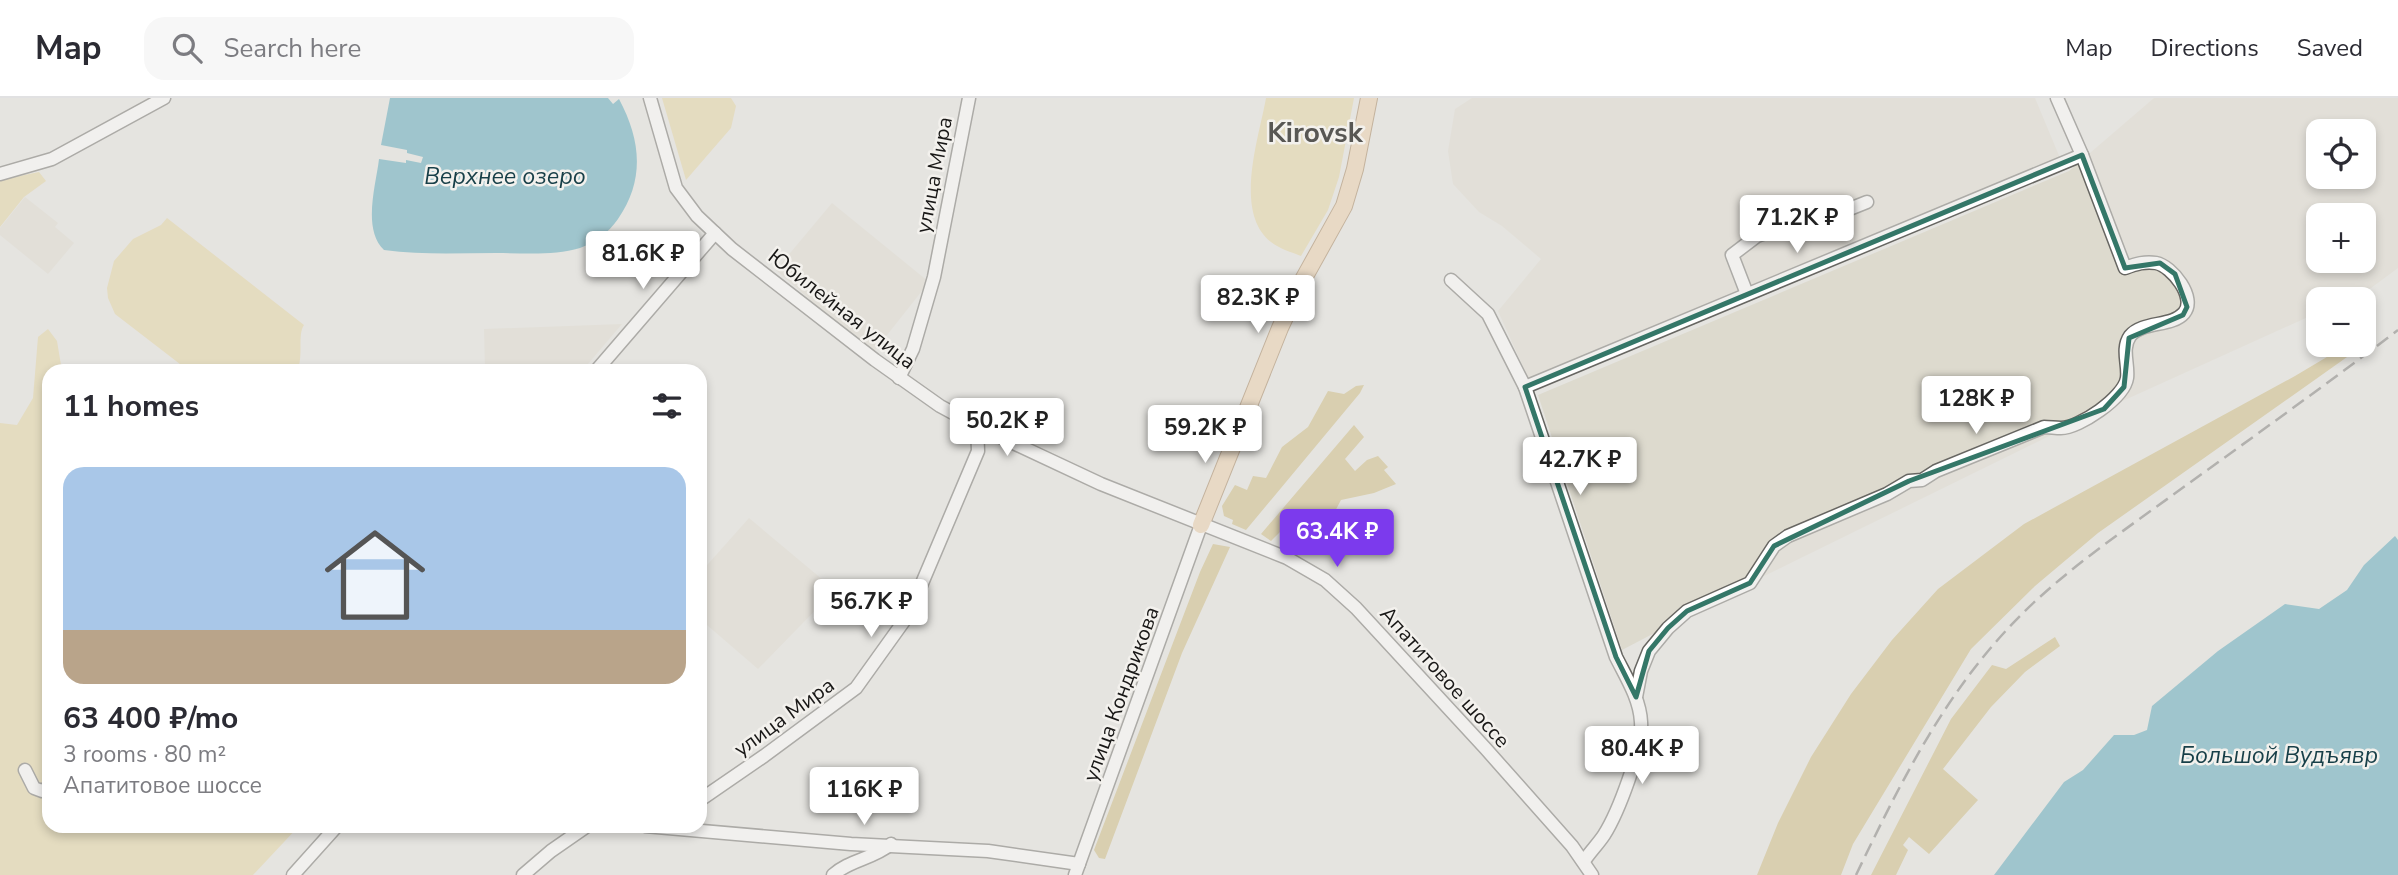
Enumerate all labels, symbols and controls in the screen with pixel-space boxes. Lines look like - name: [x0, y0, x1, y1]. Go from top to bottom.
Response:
- search box: [144, 17, 634, 80]
- text: Map: [35, 26, 102, 71]
- icon: search: [168, 29, 206, 67]
- text: Search here: [224, 31, 361, 66]
- text: Map: [2065, 32, 2112, 64]
- text: Directions: [2150, 32, 2259, 64]
- text: Saved: [2297, 32, 2363, 64]
- street label: улица Мира: [909, 114, 959, 236]
- district label: Kirovsk: [1267, 114, 1364, 152]
- map controls: [2306, 119, 2376, 357]
- button: locate: [2306, 119, 2376, 189]
- water label: Верхнее озеро: [424, 161, 586, 192]
- pin: 71.2K ₽: [1732, 195, 1862, 255]
- text: 71.2K ₽: [1756, 202, 1838, 233]
- button: +: [2306, 203, 2376, 273]
- pin: 81.6K ₽: [578, 232, 708, 291]
- text: 81.6K ₽: [602, 238, 684, 269]
- street label: Юбилейная улица: [762, 243, 922, 375]
- pin: 82.3K ₽: [1193, 275, 1323, 335]
- text: 82.3K ₽: [1217, 282, 1299, 313]
- button: −: [2306, 287, 2376, 357]
- pin: 128K ₽: [1919, 376, 2033, 436]
- text: 128K ₽: [1938, 383, 2014, 414]
- text: 11 homes: [63, 386, 199, 427]
- icon: filters: [648, 387, 686, 425]
- pin: 50.2K ₽: [942, 398, 1072, 458]
- text: 50.2K ₽: [966, 405, 1048, 436]
- pin: 59.2K ₽: [1140, 406, 1270, 465]
- text: 59.2K ₽: [1164, 412, 1246, 443]
- pin: 42.7K ₽: [1515, 438, 1645, 497]
- text: 42.7K ₽: [1539, 444, 1621, 475]
- pin: 63.4K ₽: [1272, 510, 1402, 569]
- icon: home: [312, 512, 438, 638]
- text: 63.4K ₽: [1296, 516, 1378, 547]
- pin: 56.7K ₽: [806, 580, 936, 639]
- text: 56.7K ₽: [830, 586, 912, 617]
- street label: Апатитовое шоссе: [1374, 600, 1516, 754]
- street label: улица Кондрикова: [1076, 603, 1166, 785]
- street label: улица Мира: [728, 671, 840, 763]
- text: 63 400 ₽/mo: [63, 698, 238, 739]
- pin: 80.4K ₽: [1577, 726, 1707, 786]
- text: 80.4K ₽: [1601, 733, 1683, 764]
- text: 3 rooms · 80 m²: [63, 739, 226, 770]
- water label: Большой Вудъявр: [2180, 740, 2378, 771]
- pin: 116K ₽: [807, 768, 921, 827]
- text: Апатитовое шоссе: [63, 770, 262, 801]
- text: 116K ₽: [826, 774, 902, 805]

